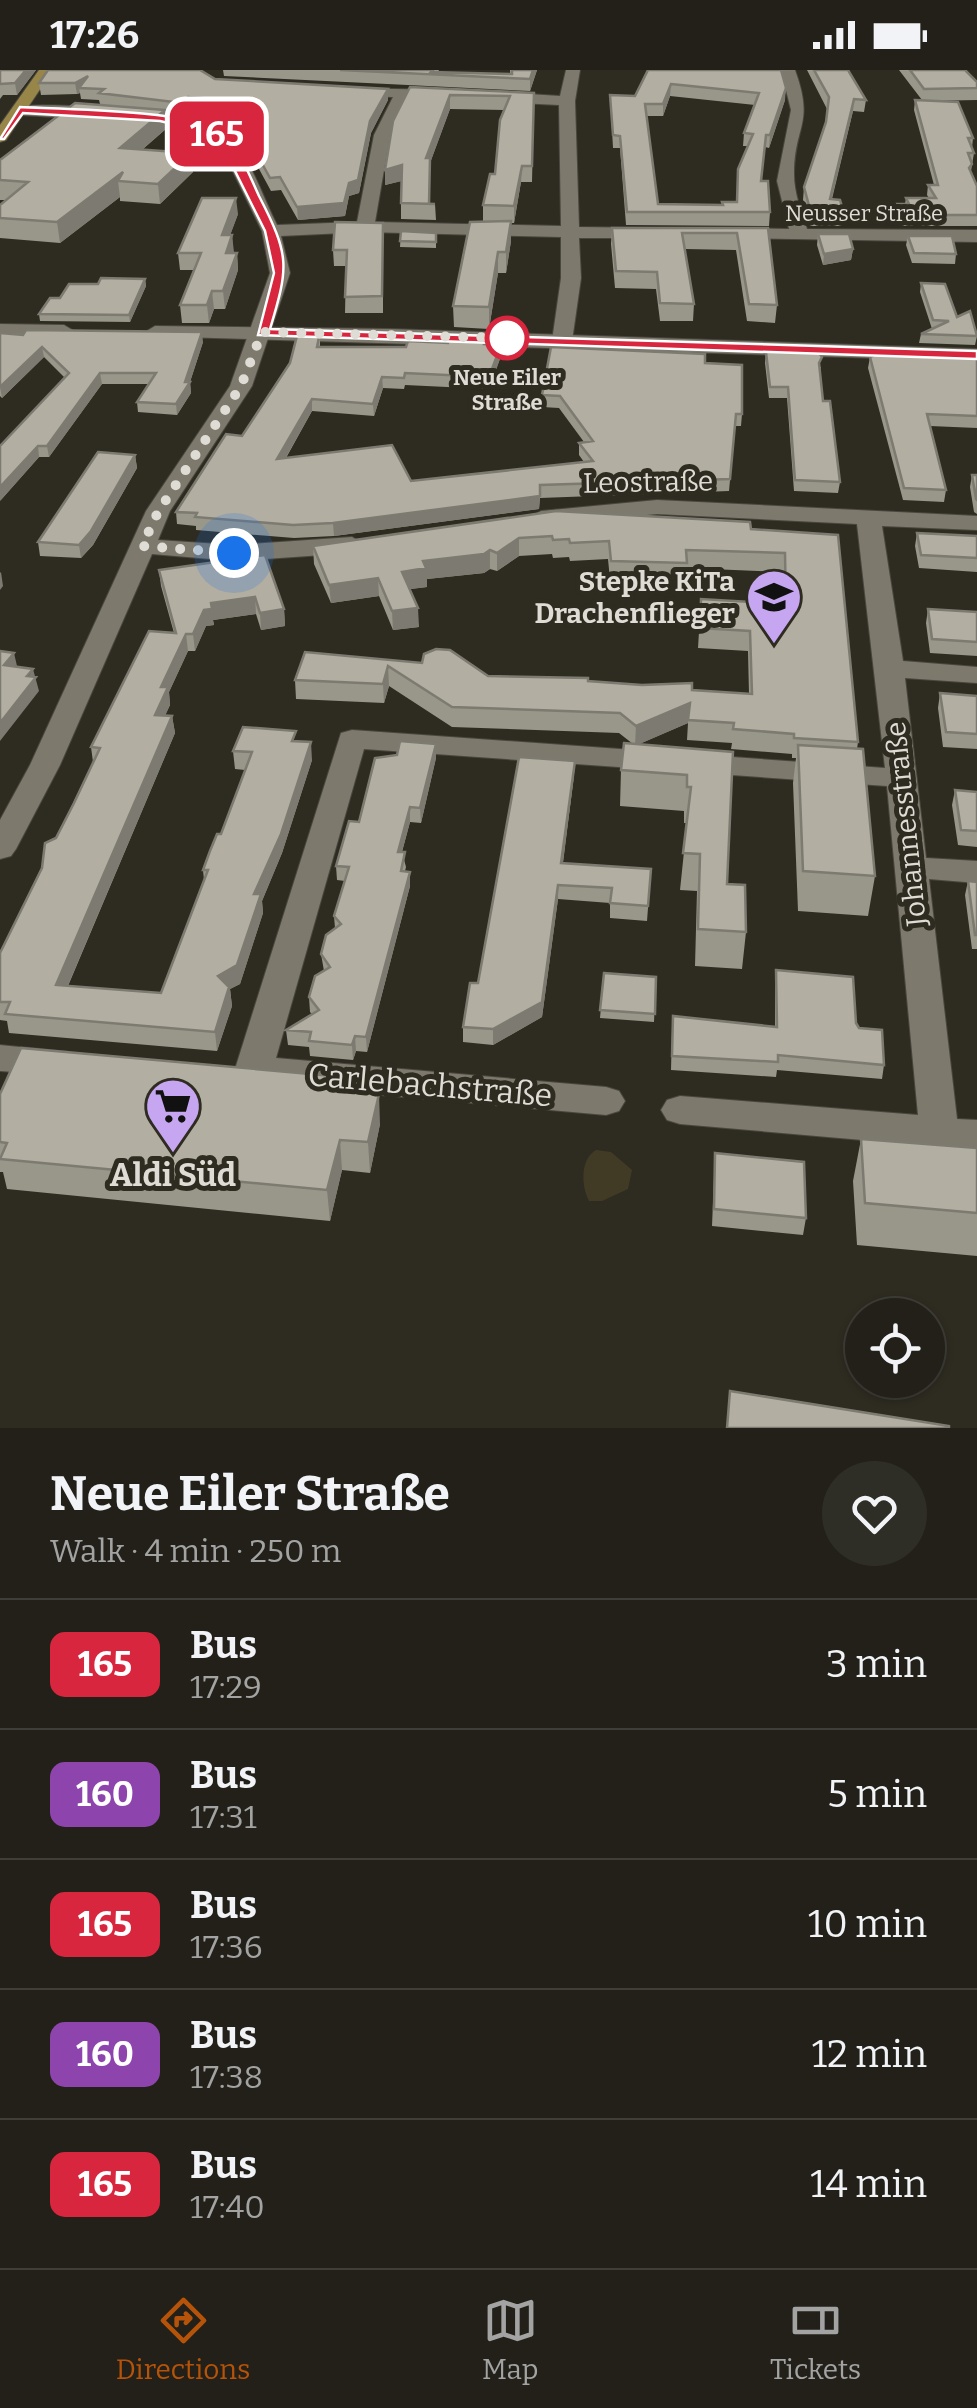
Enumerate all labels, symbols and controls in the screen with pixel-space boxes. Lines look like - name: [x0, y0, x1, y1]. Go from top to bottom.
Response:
- text: 17:26: [50, 12, 139, 58]
- line badge: 165: [160, 102, 274, 166]
- text: 165: [190, 113, 244, 155]
- street label: Neusser Straße: [785, 200, 943, 227]
- marker: Neue Eiler Straße: [486, 317, 528, 359]
- place label: Neue Eiler Straße: [453, 364, 562, 416]
- street label: Leostraße: [583, 464, 713, 500]
- your location: [209, 528, 259, 578]
- place label: Stepke KiTa Drachenflieger: [534, 565, 735, 630]
- school or university icon: Stepke KiTa Drachenflieger: [744, 567, 804, 646]
- street label: Johannesstraße: [879, 720, 933, 929]
- street label: Carlebachstraße: [306, 1055, 554, 1115]
- supermarket icon: Aldi Süd: [143, 1076, 203, 1155]
- place label: Aldi Süd: [110, 1156, 236, 1194]
- map controls: [845, 1298, 945, 1398]
- button: locate: [845, 1298, 945, 1398]
- button: heart: [822, 1461, 927, 1566]
- text: Neue Eiler Straße: [50, 1465, 450, 1523]
- text: Walk · 4 min · 250 m: [50, 1532, 341, 1570]
- text: Bus: [190, 1622, 257, 1668]
- text: 3 min: [826, 1641, 927, 1687]
- text: 165: [78, 1643, 132, 1685]
- text: 17:29: [190, 1668, 262, 1706]
- text: Bus: [190, 1752, 257, 1798]
- text: 5 min: [827, 1771, 927, 1817]
- text: 160: [76, 1773, 134, 1815]
- text: 17:31: [190, 1798, 257, 1836]
- text: Bus: [190, 1882, 257, 1928]
- text: 10 min: [808, 1901, 927, 1947]
- text: 165: [78, 1903, 132, 1945]
- text: 17:36: [190, 1928, 263, 1966]
- text: Bus: [190, 2012, 257, 2058]
- text: 12 min: [812, 2031, 927, 2077]
- text: 160: [76, 2033, 134, 2075]
- text: 17:38: [190, 2058, 263, 2096]
- text: Bus: [190, 2142, 257, 2188]
- text: 14 min: [810, 2161, 927, 2207]
- text: 165: [78, 2163, 132, 2205]
- text: 17:40: [190, 2188, 265, 2226]
- tab: Directions: [116, 2293, 250, 2386]
- tab: Map: [482, 2293, 538, 2386]
- tab: Tickets: [770, 2293, 861, 2386]

